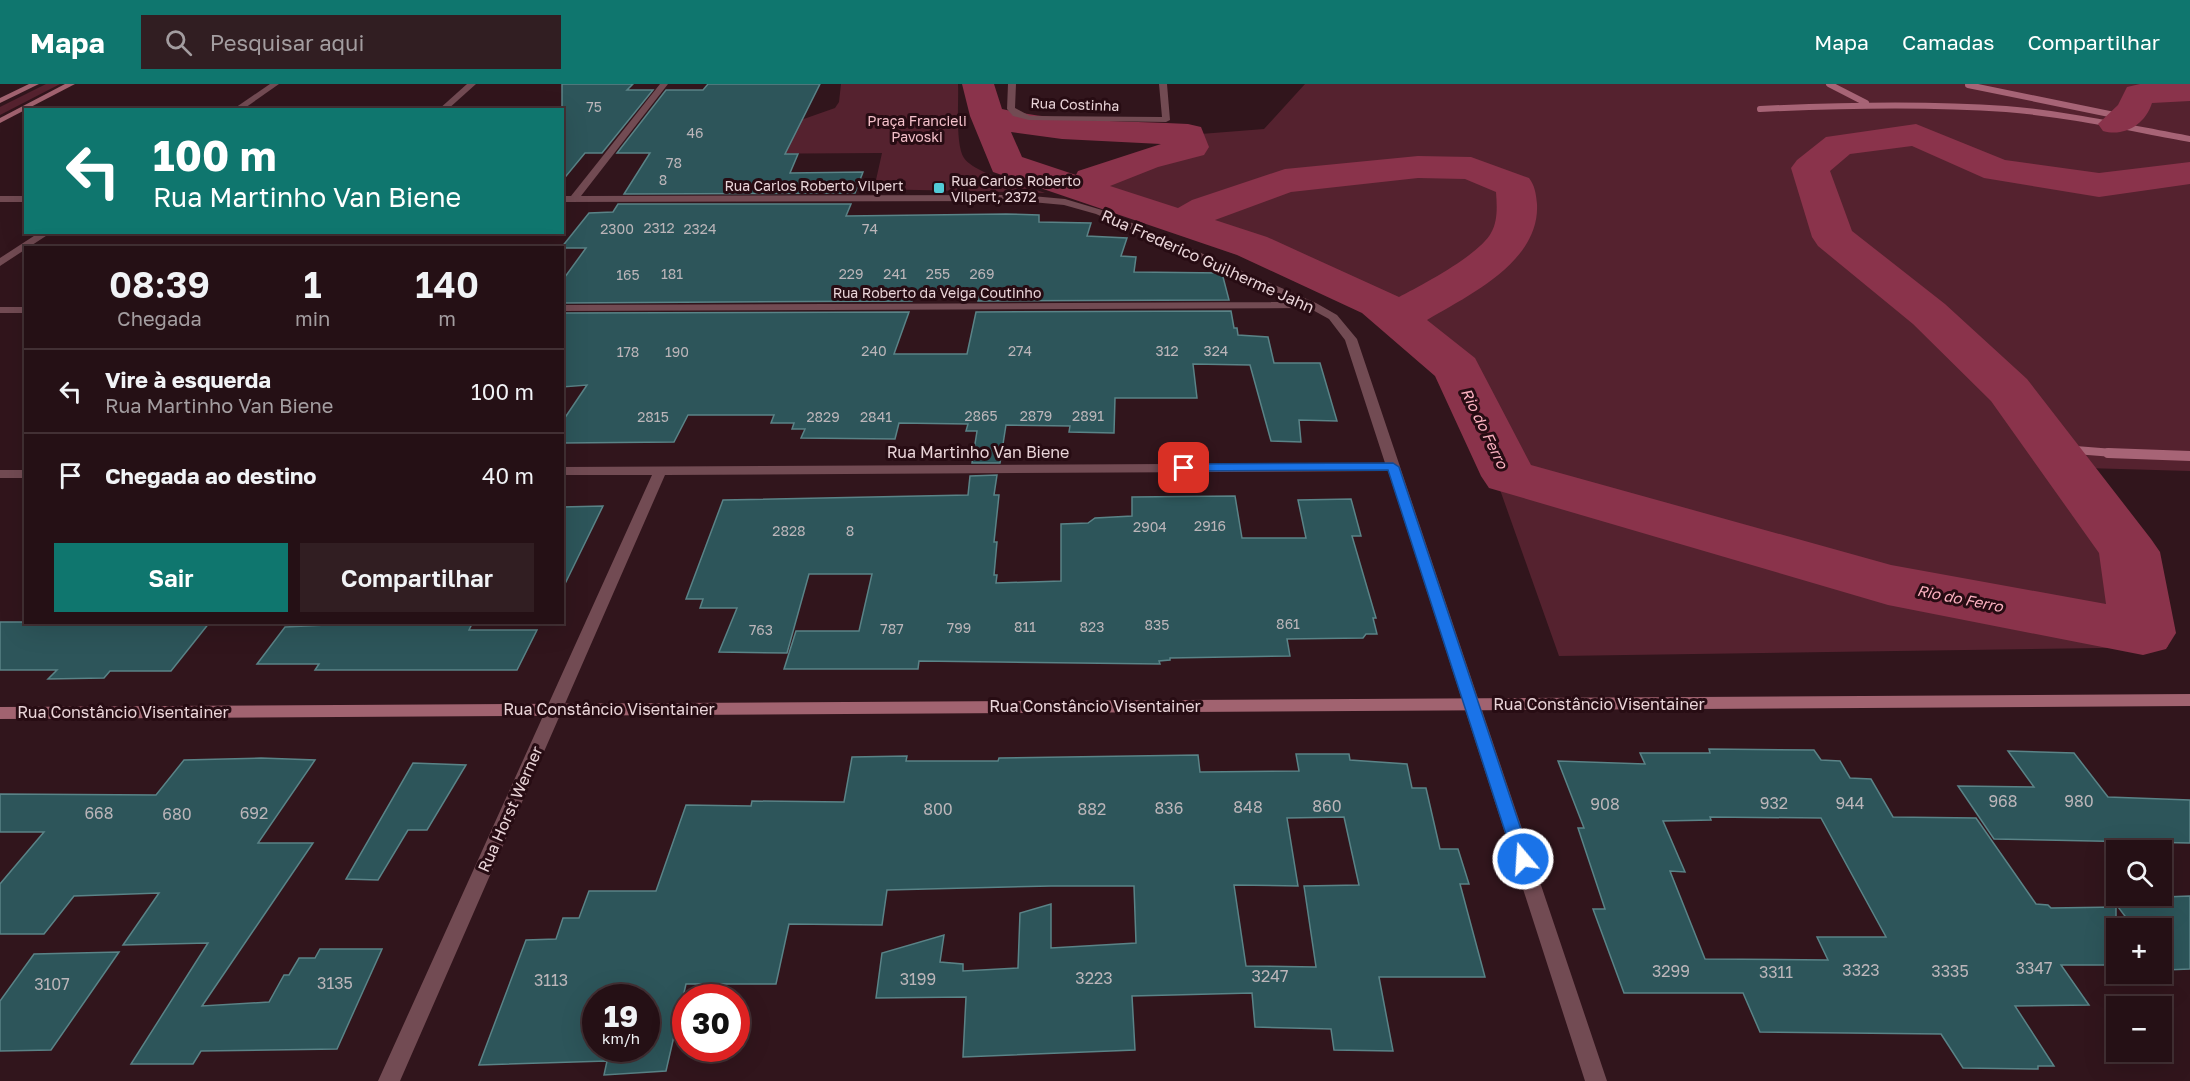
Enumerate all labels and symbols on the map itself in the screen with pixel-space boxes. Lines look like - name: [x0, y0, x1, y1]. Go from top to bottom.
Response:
- street label: Rua Costinha: [1030, 94, 1120, 114]
- house number: 75: [586, 98, 602, 115]
- park label: Praça Francieli Pavoski: [867, 112, 967, 145]
- house number: 46: [686, 124, 704, 141]
- house number: 78: [666, 154, 682, 171]
- house number: 8: [659, 171, 667, 188]
- place label: Rua Carlos Roberto Vilpert, 2372: [951, 172, 1081, 205]
- street label: Rua Carlos Roberto Vilpert: [724, 177, 904, 194]
- marker: Rua Carlos Roberto Vilpert, 2372: [932, 181, 946, 195]
- street label: Rua Frederico Guilherme Jahn: [1098, 205, 1318, 317]
- house number: 2312: [643, 219, 675, 236]
- house number: 2300: [600, 220, 634, 237]
- house number: 2324: [684, 220, 716, 237]
- house number: 74: [862, 220, 878, 237]
- house number: 181: [661, 265, 683, 282]
- house number: 229: [839, 265, 863, 282]
- house number: 241: [883, 265, 907, 282]
- house number: 255: [926, 265, 950, 282]
- house number: 269: [969, 265, 995, 282]
- house number: 165: [616, 266, 640, 283]
- street label: Rua Roberto da Veiga Coutinho: [833, 284, 1041, 301]
- house number: 240: [861, 342, 887, 359]
- house number: 274: [1008, 342, 1032, 359]
- house number: 312: [1155, 342, 1179, 359]
- house number: 324: [1204, 342, 1228, 359]
- house number: 178: [617, 343, 639, 360]
- house number: 190: [665, 343, 689, 360]
- water label: Rio do Ferro: [1458, 385, 1513, 472]
- house number: 2865: [964, 407, 998, 424]
- house number: 2879: [1020, 407, 1052, 424]
- house number: 2891: [1072, 407, 1104, 424]
- house number: 2815: [637, 408, 669, 425]
- house number: 2829: [806, 408, 840, 425]
- house number: 2841: [860, 408, 892, 425]
- street label: Rua Martinho Van Biene: [887, 442, 1069, 462]
- pin: [1158, 442, 1209, 493]
- house number: 2916: [1194, 517, 1226, 534]
- house number: 2904: [1133, 518, 1167, 535]
- house number: 2828: [772, 522, 806, 539]
- house number: 8: [846, 522, 854, 539]
- water label: Rio do Ferro: [1916, 581, 2005, 615]
- house number: 861: [1276, 615, 1300, 632]
- house number: 835: [1145, 616, 1169, 633]
- house number: 811: [1014, 618, 1036, 635]
- house number: 823: [1080, 618, 1104, 635]
- house number: 799: [947, 619, 971, 636]
- house number: 787: [880, 620, 904, 637]
- house number: 763: [749, 621, 773, 638]
- street label: Rua Constâncio Visentainer: [1493, 694, 1705, 714]
- street label: Rua Constâncio Visentainer: [989, 696, 1201, 716]
- street label: Rua Constâncio Visentainer: [503, 699, 715, 719]
- street label: Rua Constâncio Visentainer: [17, 702, 229, 722]
- street label: Rua Horst Werner: [473, 743, 547, 875]
- house number: 968: [1988, 791, 2018, 811]
- house number: 980: [2064, 791, 2094, 811]
- house number: 932: [1760, 793, 1788, 813]
- house number: 944: [1835, 793, 1865, 813]
- house number: 908: [1590, 794, 1620, 814]
- house number: 860: [1312, 796, 1342, 816]
- house number: 848: [1233, 797, 1263, 817]
- house number: 836: [1155, 798, 1183, 818]
- house number: 800: [923, 799, 953, 819]
- house number: 882: [1078, 799, 1106, 819]
- house number: 668: [84, 803, 114, 823]
- house number: 692: [240, 803, 268, 823]
- house number: 680: [162, 804, 192, 824]
- position arrow: [1491, 827, 1555, 891]
- house number: 3347: [2016, 958, 2052, 978]
- house number: 3323: [1842, 960, 1880, 980]
- house number: 3299: [1652, 961, 1690, 981]
- house number: 3335: [1931, 961, 1969, 981]
- house number: 3311: [1759, 962, 1793, 982]
- house number: 3247: [1252, 966, 1288, 986]
- house number: 3223: [1075, 968, 1113, 988]
- house number: 3199: [900, 969, 936, 989]
- house number: 3113: [534, 970, 568, 990]
- house number: 3135: [317, 973, 353, 993]
- house number: 3107: [34, 974, 70, 994]
- speed limit sign: 30: [672, 984, 750, 1062]

